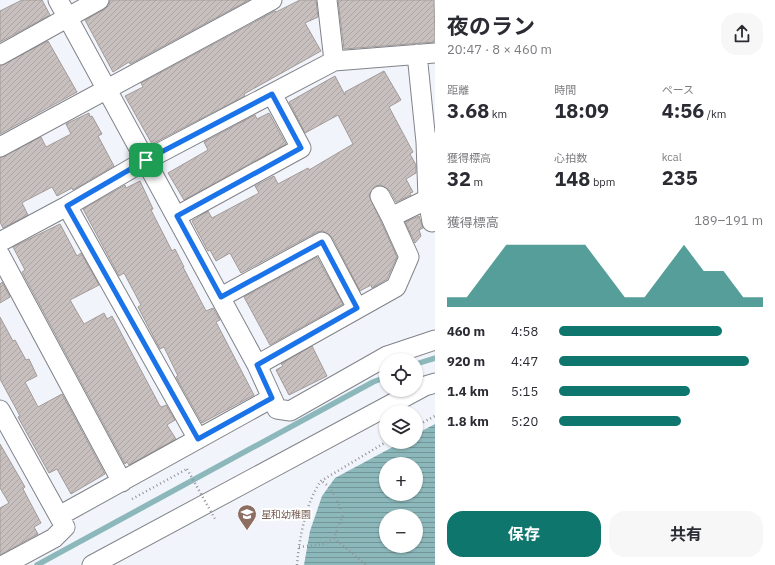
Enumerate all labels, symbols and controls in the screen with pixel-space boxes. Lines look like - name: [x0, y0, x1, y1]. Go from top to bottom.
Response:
- text: 夜のラン: [447, 11, 535, 40]
- button: share: [721, 13, 763, 55]
- text: 20:47 · 8 × 460 m: [447, 41, 552, 58]
- text: 距離: [447, 83, 469, 97]
- text: 時間: [554, 83, 576, 97]
- text: ペース: [662, 83, 694, 97]
- text: 3.68: [447, 97, 489, 124]
- text: 18:09: [554, 97, 609, 124]
- text: 4:56: [662, 97, 704, 124]
- text: km: [489, 107, 507, 121]
- text: /km: [704, 107, 726, 121]
- pin: [129, 143, 163, 177]
- icon: arrive: [135, 149, 157, 171]
- text: kcal: [662, 150, 682, 164]
- text: 獲得標高: [447, 151, 491, 165]
- text: 心拍数: [554, 151, 587, 165]
- text: 235: [662, 164, 698, 191]
- text: 32: [447, 165, 471, 192]
- text: 148: [554, 165, 590, 192]
- text: m: [471, 175, 483, 189]
- text: bpm: [590, 175, 615, 189]
- text: 189–191 m: [694, 212, 763, 229]
- text: 獲得標高: [447, 214, 499, 231]
- text: 460 m: [447, 323, 485, 340]
- text: 4:58: [511, 323, 538, 340]
- map controls: [379, 353, 423, 553]
- button: locate: [379, 353, 423, 397]
- text: 920 m: [447, 353, 485, 370]
- text: 4:47: [511, 353, 538, 370]
- text: 1.4 km: [447, 383, 489, 400]
- text: 5:15: [511, 383, 538, 400]
- button: layers: [379, 405, 423, 449]
- text: 1.8 km: [447, 413, 489, 430]
- text: 5:20: [511, 413, 538, 430]
- button: +: [379, 457, 423, 501]
- school or university icon: 星和幼稚園: [236, 503, 258, 531]
- place label: 星和幼稚園: [261, 508, 311, 521]
- button: −: [379, 509, 423, 553]
- button: 保存: [447, 511, 601, 557]
- button: 共有: [609, 511, 763, 557]

